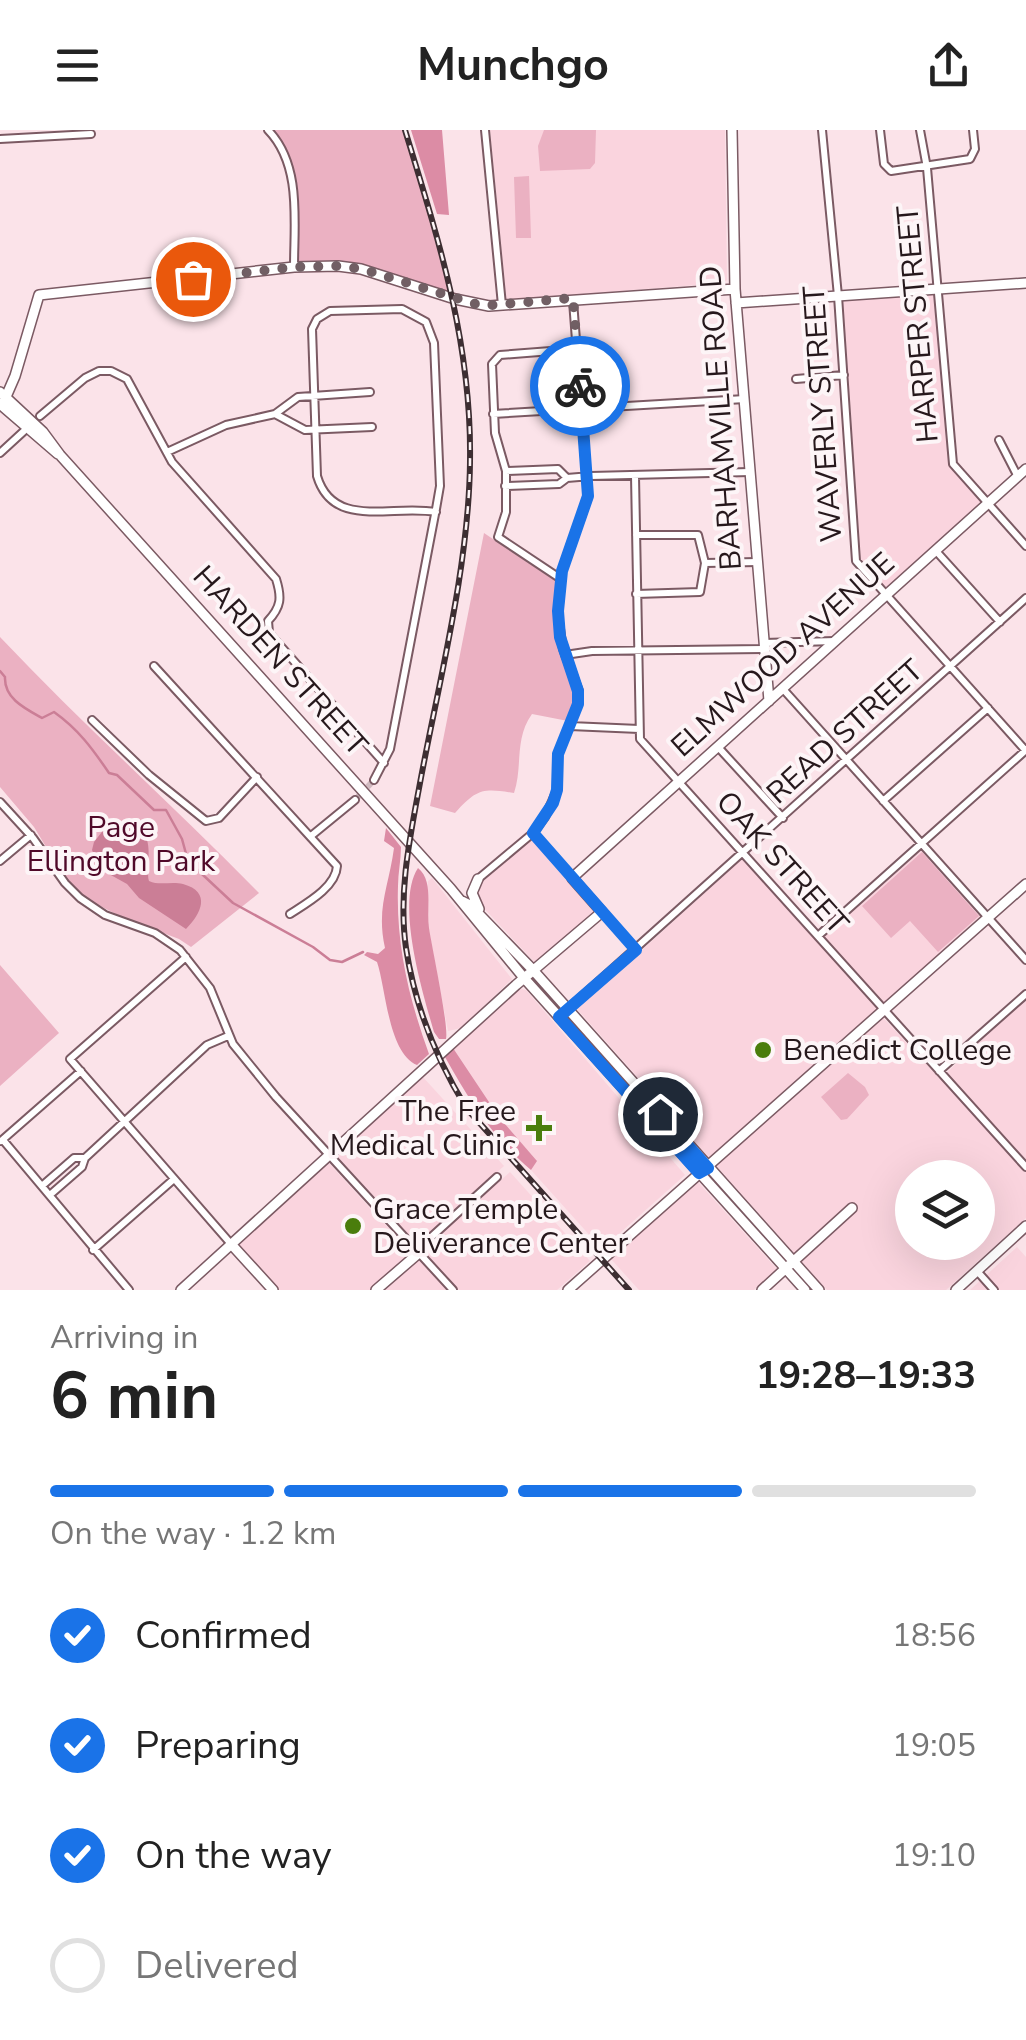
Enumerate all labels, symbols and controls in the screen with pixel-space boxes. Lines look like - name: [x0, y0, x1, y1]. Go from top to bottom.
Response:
- text: Munchgo: [417, 35, 609, 96]
- icon: menu: [50, 38, 105, 93]
- icon: share: [921, 38, 976, 93]
- street label: HARPER STREET: [887, 204, 949, 444]
- pin: [151, 237, 236, 322]
- icon: bag: [166, 252, 221, 307]
- street label: BARHAMVILLE ROAD: [690, 264, 752, 572]
- street label: WAVERLY STREET: [794, 284, 852, 544]
- courier: [530, 336, 630, 436]
- icon: bike: [553, 359, 608, 414]
- street label: ELMWOOD AVENUE: [662, 543, 904, 767]
- street label: HARDEN STREET: [183, 557, 377, 765]
- street label: READ STREET: [758, 651, 932, 813]
- street label: OAK STREET: [707, 782, 857, 944]
- park label: Page Ellington Park: [27, 807, 216, 882]
- place label: Benedict College: [783, 1030, 1012, 1071]
- marker: Benedict College: [752, 1039, 774, 1061]
- pin: [618, 1072, 703, 1157]
- icon: home: [633, 1087, 688, 1142]
- place label: The Free Medical Clinic: [330, 1091, 516, 1166]
- marker: The Free Medical Clinic: [526, 1115, 552, 1141]
- map controls: [895, 1160, 995, 1260]
- button: layers: [895, 1160, 995, 1260]
- place label: Grace Temple Deliverance Center: [373, 1189, 628, 1264]
- marker: Grace Temple Deliverance Center: [342, 1215, 364, 1237]
- text: Arriving in: [50, 1316, 198, 1359]
- text: 19:28–19:33: [756, 1350, 976, 1401]
- text: 6 min: [50, 1352, 218, 1441]
- text: On the way · 1.2 km: [50, 1512, 336, 1555]
- icon: check: [50, 1608, 105, 1663]
- text: Confirmed: [135, 1610, 312, 1661]
- text: 18:56: [892, 1614, 976, 1657]
- icon: check: [50, 1718, 105, 1773]
- text: Preparing: [135, 1720, 301, 1771]
- text: 19:05: [892, 1724, 976, 1767]
- icon: check: [50, 1828, 105, 1883]
- text: On the way: [135, 1830, 331, 1881]
- text: 19:10: [892, 1834, 976, 1877]
- text: Delivered: [135, 1940, 299, 1991]

